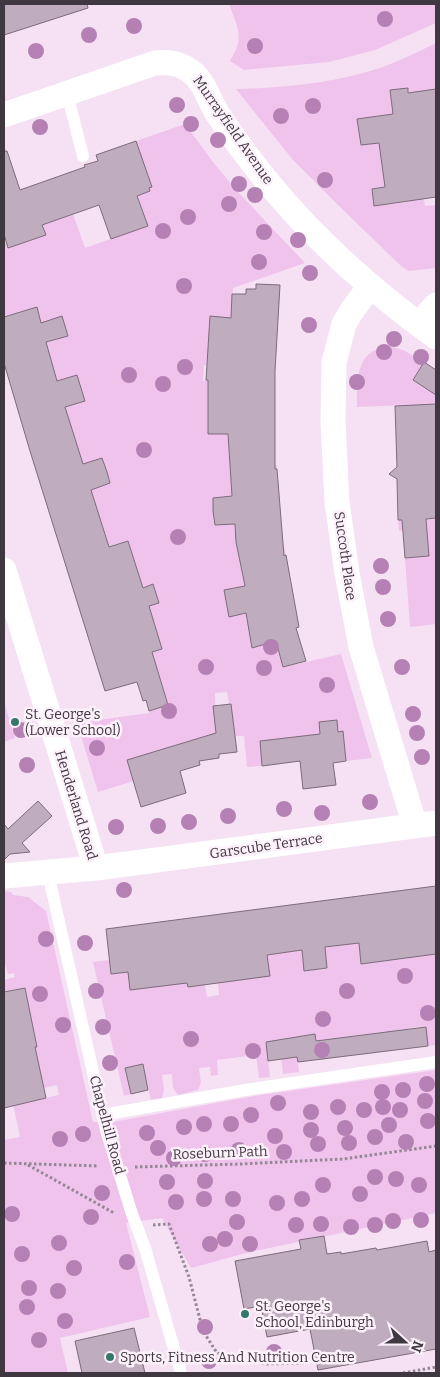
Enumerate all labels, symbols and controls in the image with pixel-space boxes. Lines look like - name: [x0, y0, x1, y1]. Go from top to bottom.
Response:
- street label: Murrayfield Avenue: [189, 72, 277, 188]
- street label: Succoth Place: [330, 511, 360, 601]
- place label: St. George's (Lower School): [25, 706, 121, 739]
- marker: St. George's (Lower School): [9, 716, 21, 728]
- street label: Henderland Road: [51, 748, 101, 862]
- street label: Garscube Terrace: [208, 830, 324, 862]
- street label: Chapelhill Road: [86, 1074, 128, 1176]
- street label: Roseburn Path: [172, 1143, 268, 1163]
- place label: St. George's School, Edinburgh: [255, 1298, 374, 1331]
- marker: St. George's School, Edinburgh: [239, 1308, 251, 1320]
- north arrow: [380, 1317, 430, 1367]
- text: N: [407, 1338, 427, 1355]
- place label: Sports, Fitness And Nutrition Centre: [120, 1349, 355, 1366]
- marker: Sports, Fitness And Nutrition Centre: [104, 1351, 116, 1363]

